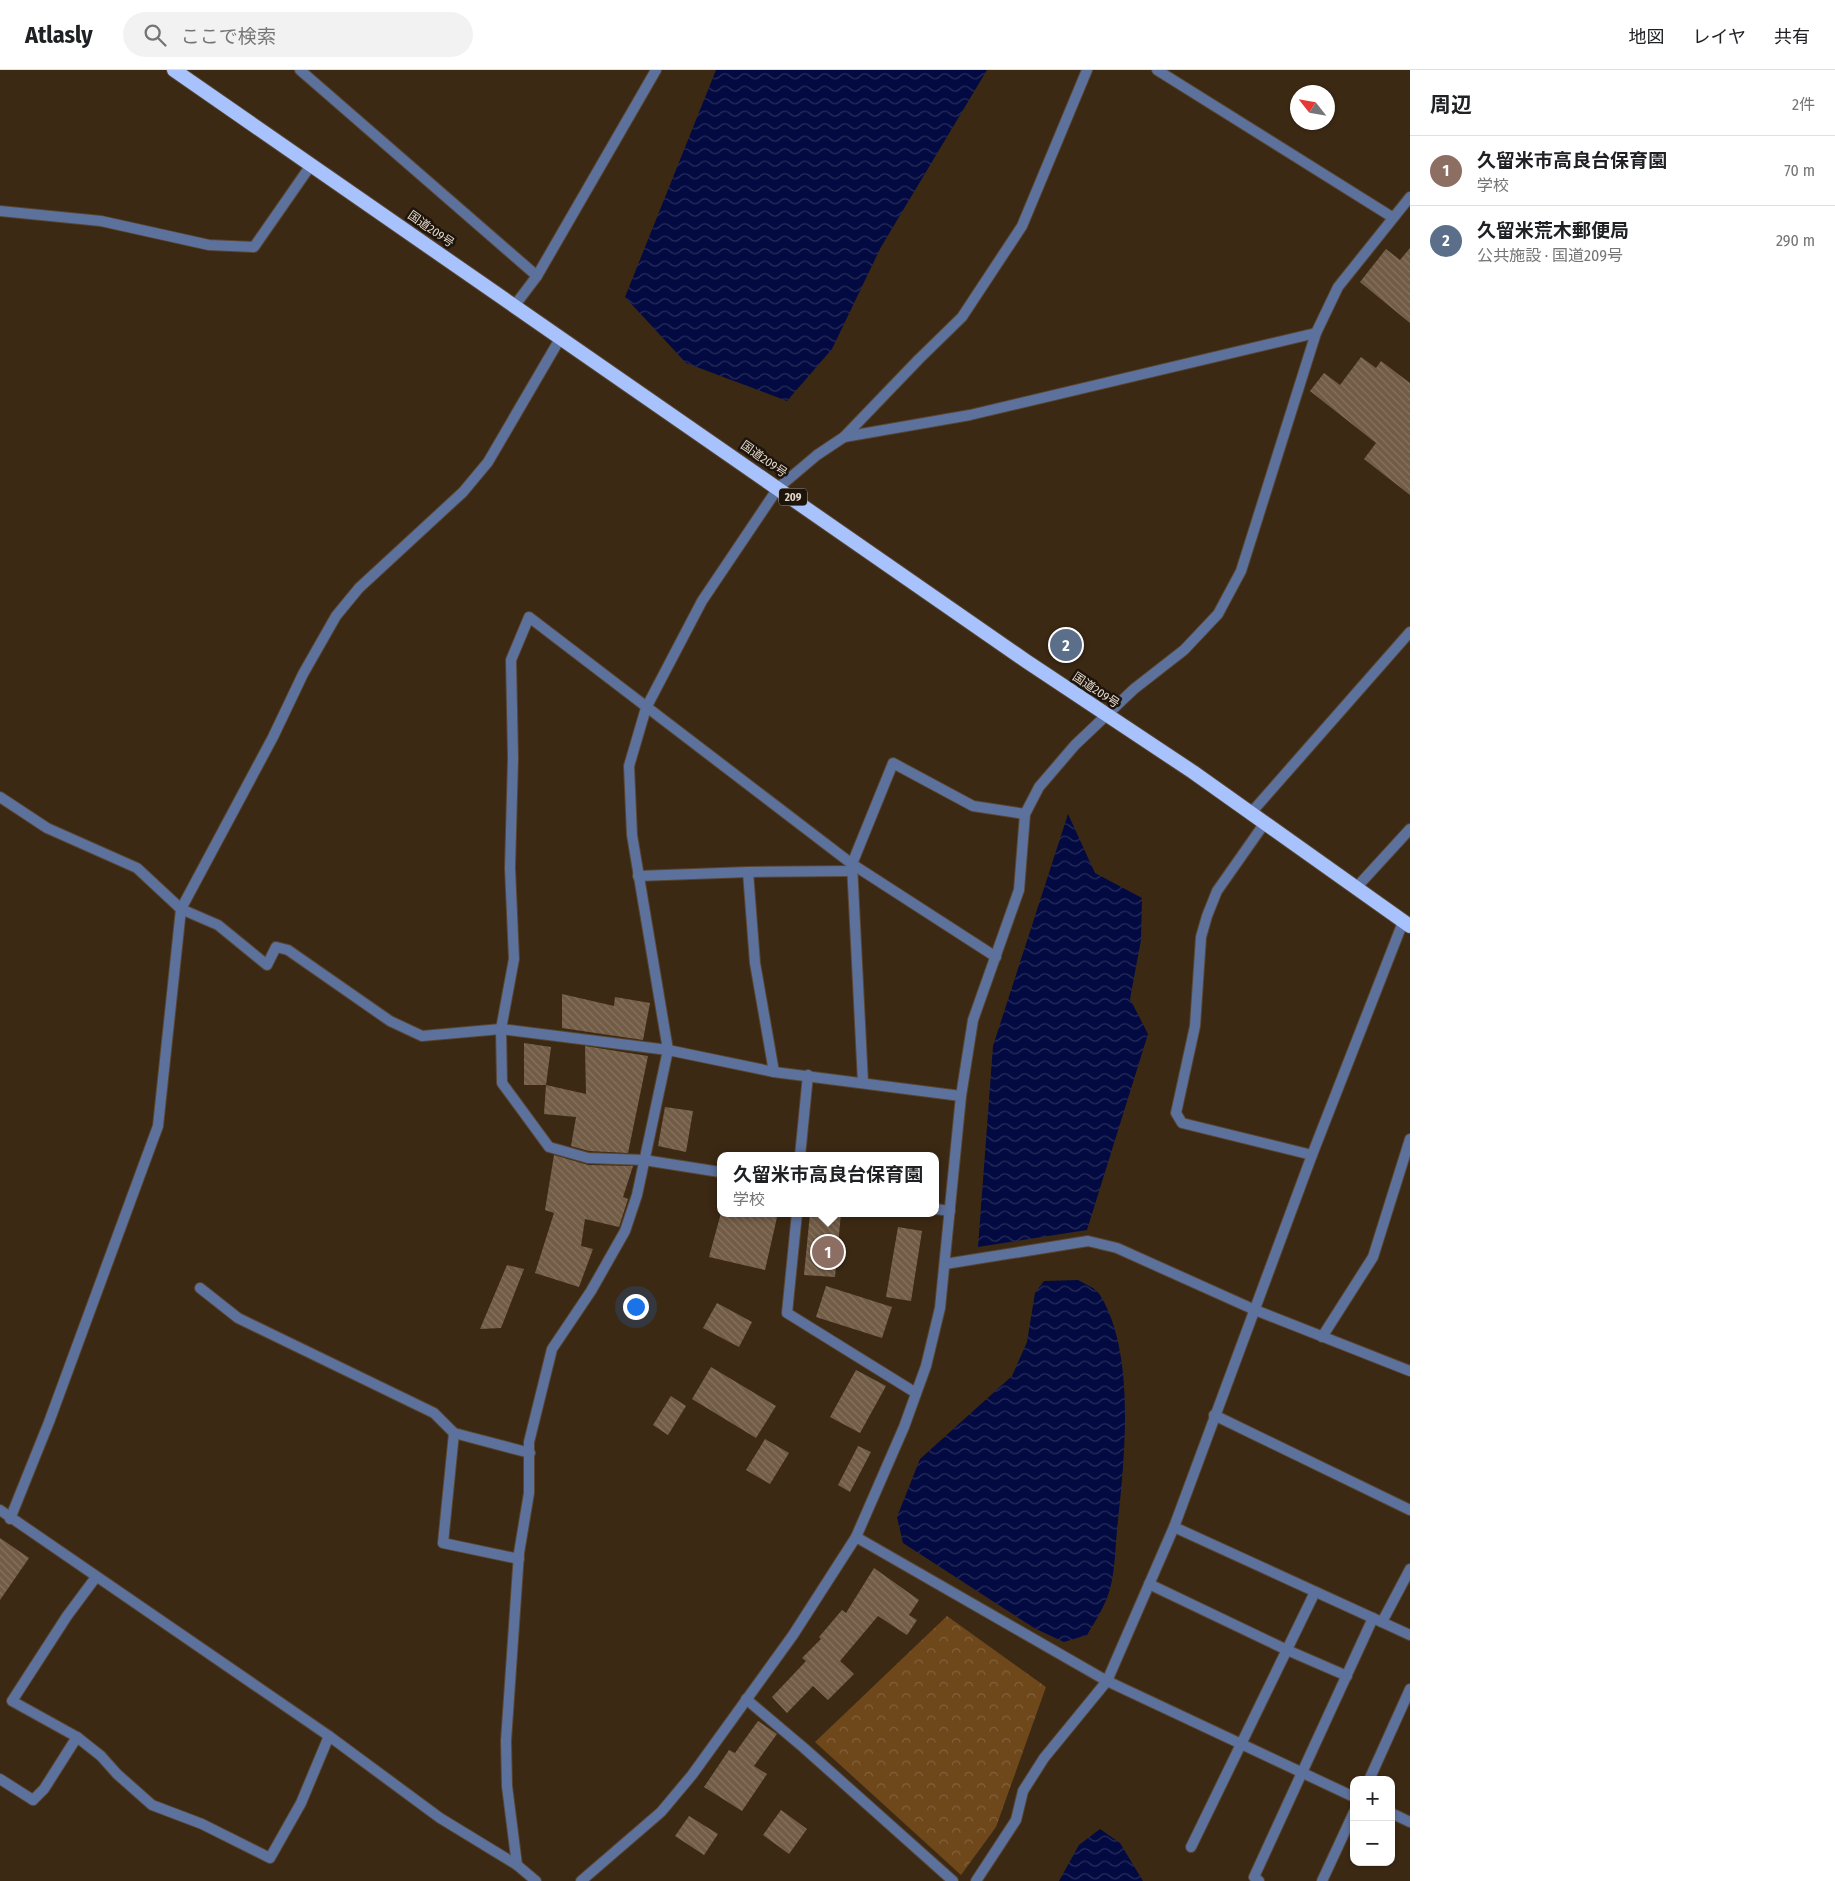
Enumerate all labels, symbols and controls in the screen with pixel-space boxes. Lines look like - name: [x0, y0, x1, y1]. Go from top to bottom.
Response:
- search box: [123, 12, 473, 57]
- text: Atlasly: [25, 21, 93, 49]
- icon: search: [141, 21, 169, 49]
- text: ここで検索: [181, 25, 276, 48]
- text: 地図: [1629, 26, 1665, 48]
- text: レイヤ: [1693, 26, 1746, 48]
- text: 共有: [1774, 26, 1810, 48]
- north arrow: [1290, 85, 1335, 130]
- text: 周辺: [1430, 92, 1472, 118]
- text: 2件: [1792, 95, 1815, 114]
- text: 久留米市高良台保育園: [1477, 149, 1667, 172]
- text: 1: [1443, 161, 1449, 180]
- text: 70 m: [1784, 161, 1815, 180]
- text: 学校: [1477, 176, 1509, 195]
- street label: 国道209号: [405, 208, 457, 250]
- text: 久留米荒木郵便局: [1477, 219, 1629, 242]
- text: 2: [1442, 231, 1450, 250]
- text: 290 m: [1776, 231, 1815, 250]
- text: 公共施設 · 国道209号: [1477, 246, 1623, 265]
- street label: 国道209号: [738, 438, 790, 480]
- road number: 209: [779, 488, 807, 506]
- pin: 2: [1050, 626, 1082, 664]
- street label: 国道209号: [1070, 669, 1122, 711]
- popup: [717, 1152, 939, 1217]
- text: 久留米市高良台保育園: [733, 1163, 923, 1186]
- text: 学校: [733, 1190, 765, 1209]
- pin: 1: [812, 1233, 844, 1271]
- your location: [623, 1294, 649, 1320]
- map controls: [1350, 1776, 1395, 1866]
- button: +: [1350, 1776, 1395, 1821]
- button: −: [1350, 1821, 1395, 1866]

